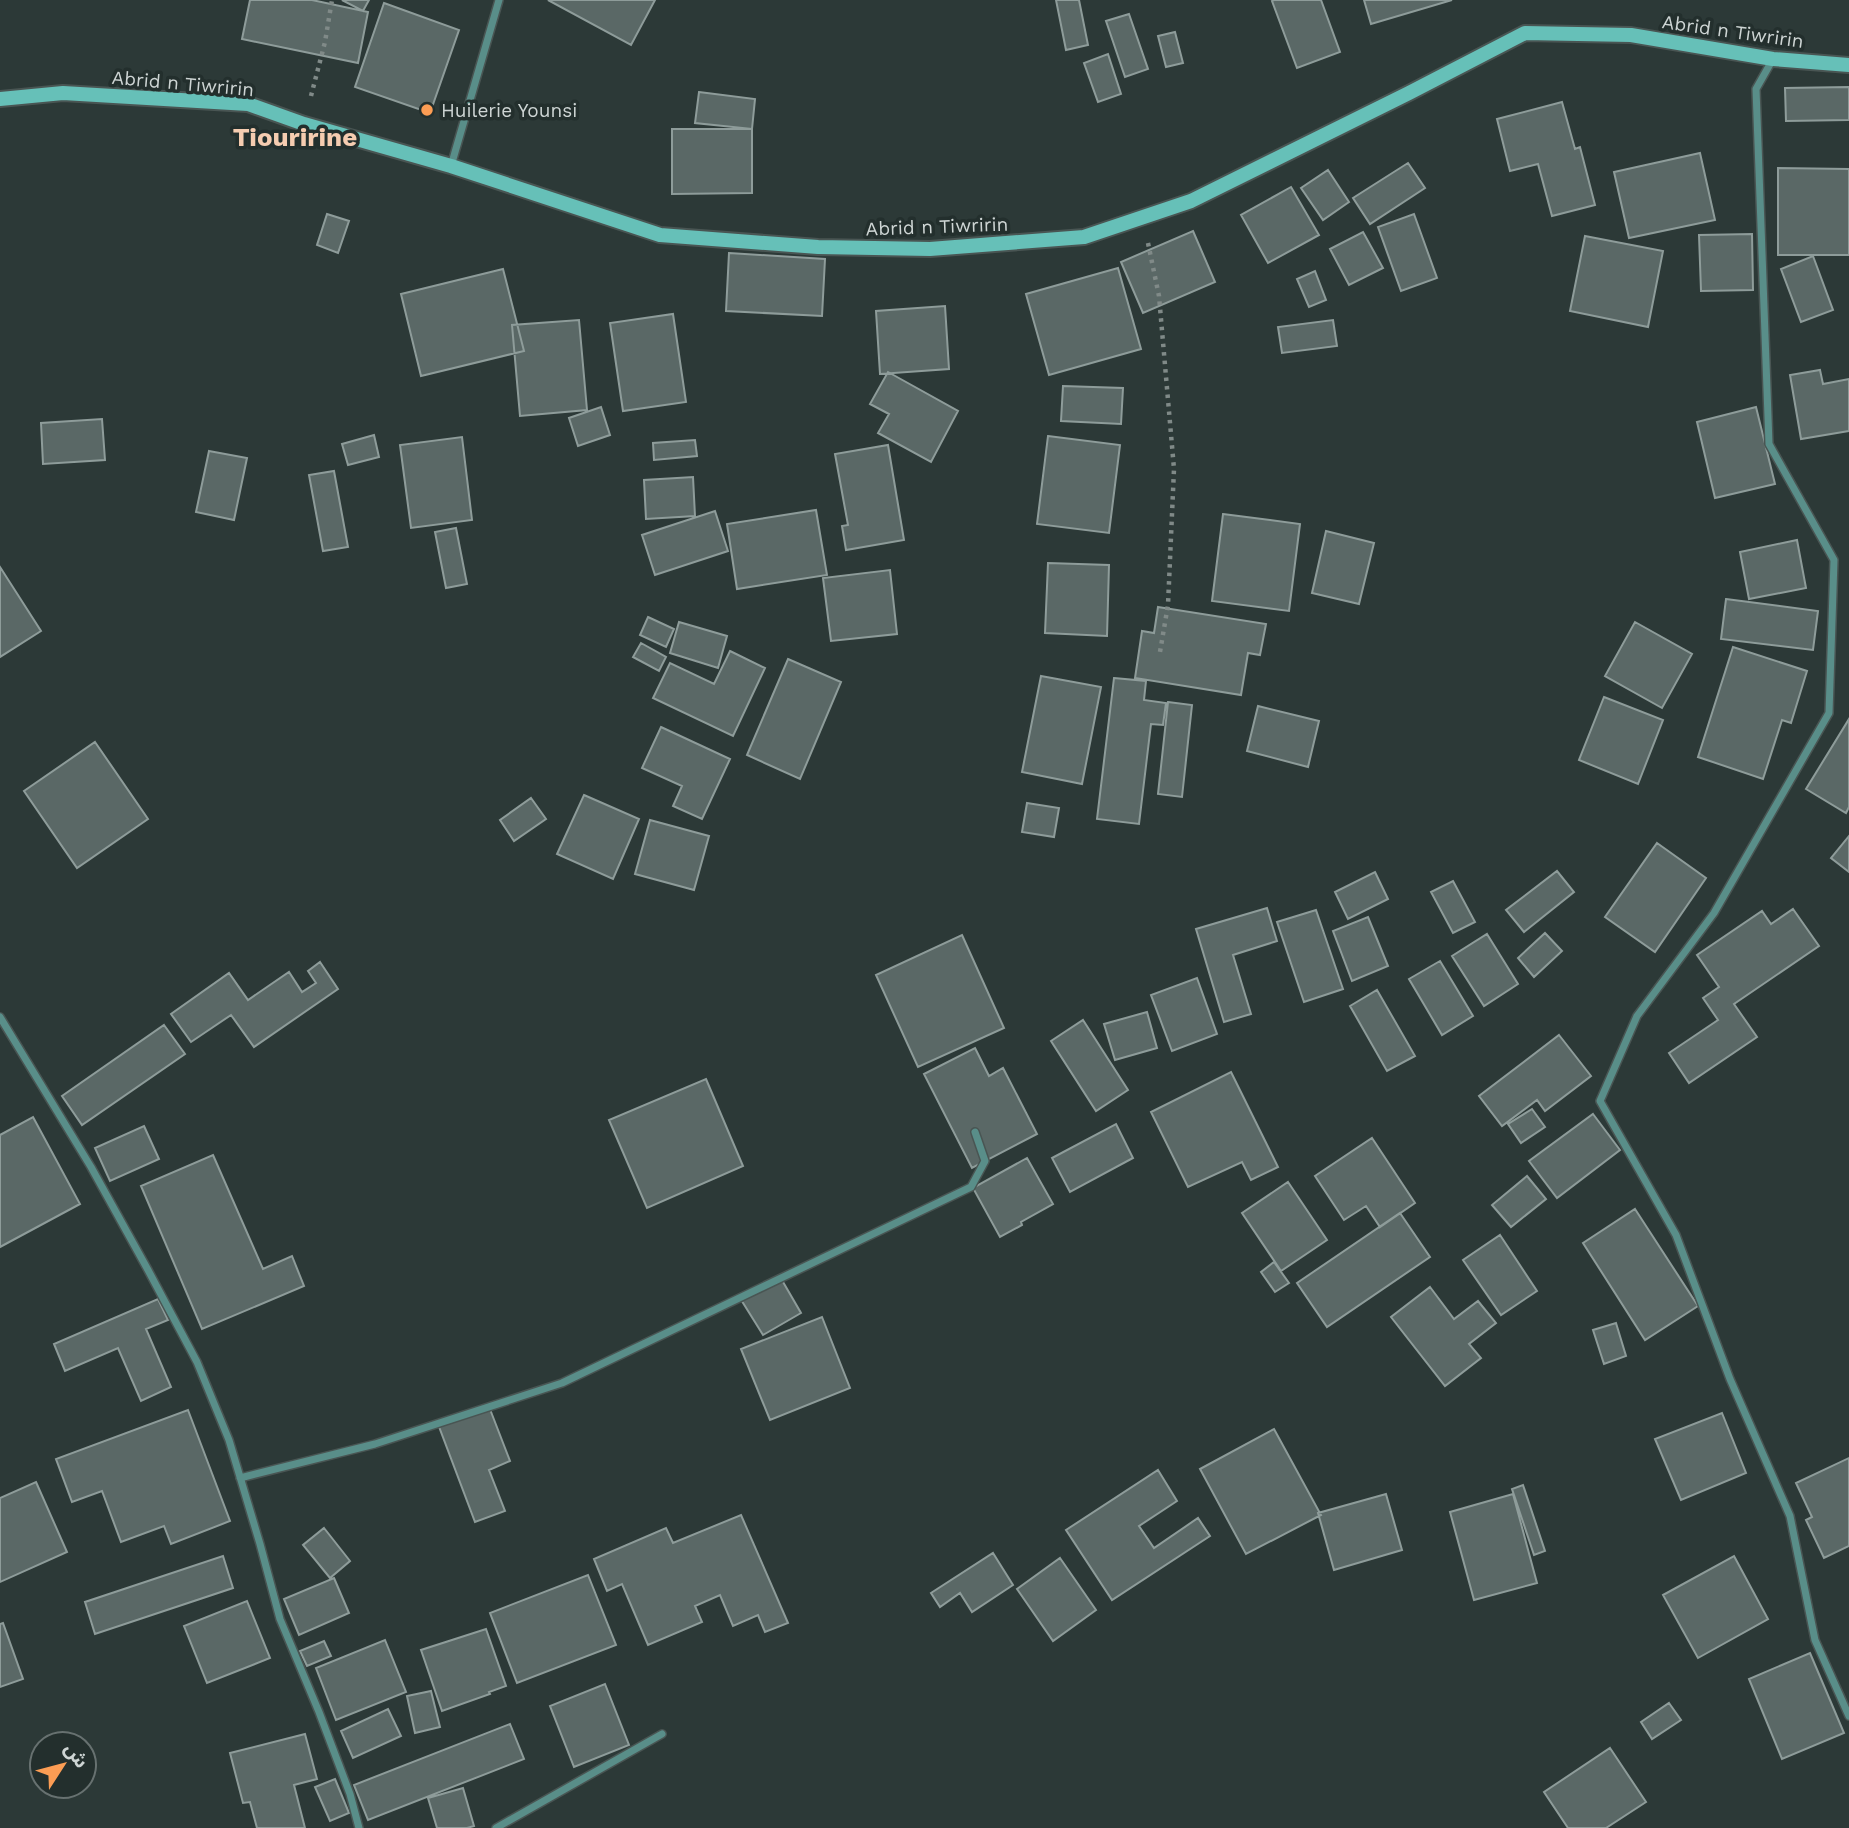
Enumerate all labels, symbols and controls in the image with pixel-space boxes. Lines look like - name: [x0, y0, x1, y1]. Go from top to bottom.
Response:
- street label: Abrid n Tiwririn: [1661, 10, 1805, 53]
- street label: Abrid n Tiwririn: [111, 66, 255, 101]
- place label: Huilerie Younsi: [441, 99, 577, 122]
- marker: Huilerie Younsi: [419, 102, 435, 118]
- district label: Tiouririne: [233, 122, 357, 152]
- street label: Abrid n Tiwririn: [865, 213, 1009, 240]
- north arrow: [28, 1730, 98, 1800]
- text: ش: [59, 1738, 93, 1773]

